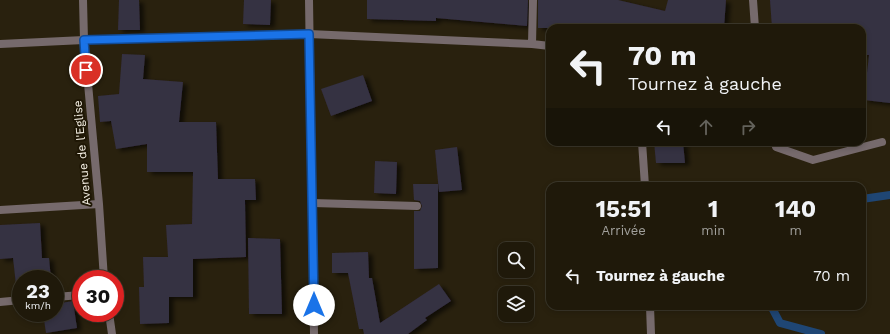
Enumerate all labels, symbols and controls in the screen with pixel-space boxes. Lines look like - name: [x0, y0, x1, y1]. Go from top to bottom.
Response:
- text: 70 m: [628, 39, 697, 72]
- icon: left: [562, 40, 614, 92]
- pin: [69, 53, 103, 87]
- icon: arrive: [75, 59, 97, 81]
- text: Tournez à gauche: [628, 73, 782, 94]
- street label: Avenue de l'Eglise: [70, 100, 94, 206]
- icon: left: [653, 116, 675, 138]
- icon: ahead: [695, 116, 717, 138]
- icon: right: [737, 116, 759, 138]
- text: 15:51: [596, 195, 652, 223]
- text: 1: [708, 195, 718, 223]
- text: 140: [775, 195, 816, 223]
- text: Arrivée: [601, 223, 646, 238]
- text: min: [701, 223, 725, 238]
- text: m: [789, 223, 802, 238]
- map controls: [498, 242, 534, 322]
- button: search: [498, 242, 534, 278]
- icon: left: [562, 265, 584, 287]
- text: Tournez à gauche: [596, 267, 725, 285]
- text: 70 m: [813, 267, 850, 285]
- speed limit sign: 30: [72, 270, 124, 322]
- text: 23: [26, 279, 50, 303]
- position arrow: [293, 284, 335, 326]
- button: layers: [498, 286, 534, 322]
- text: km/h: [25, 300, 51, 311]

